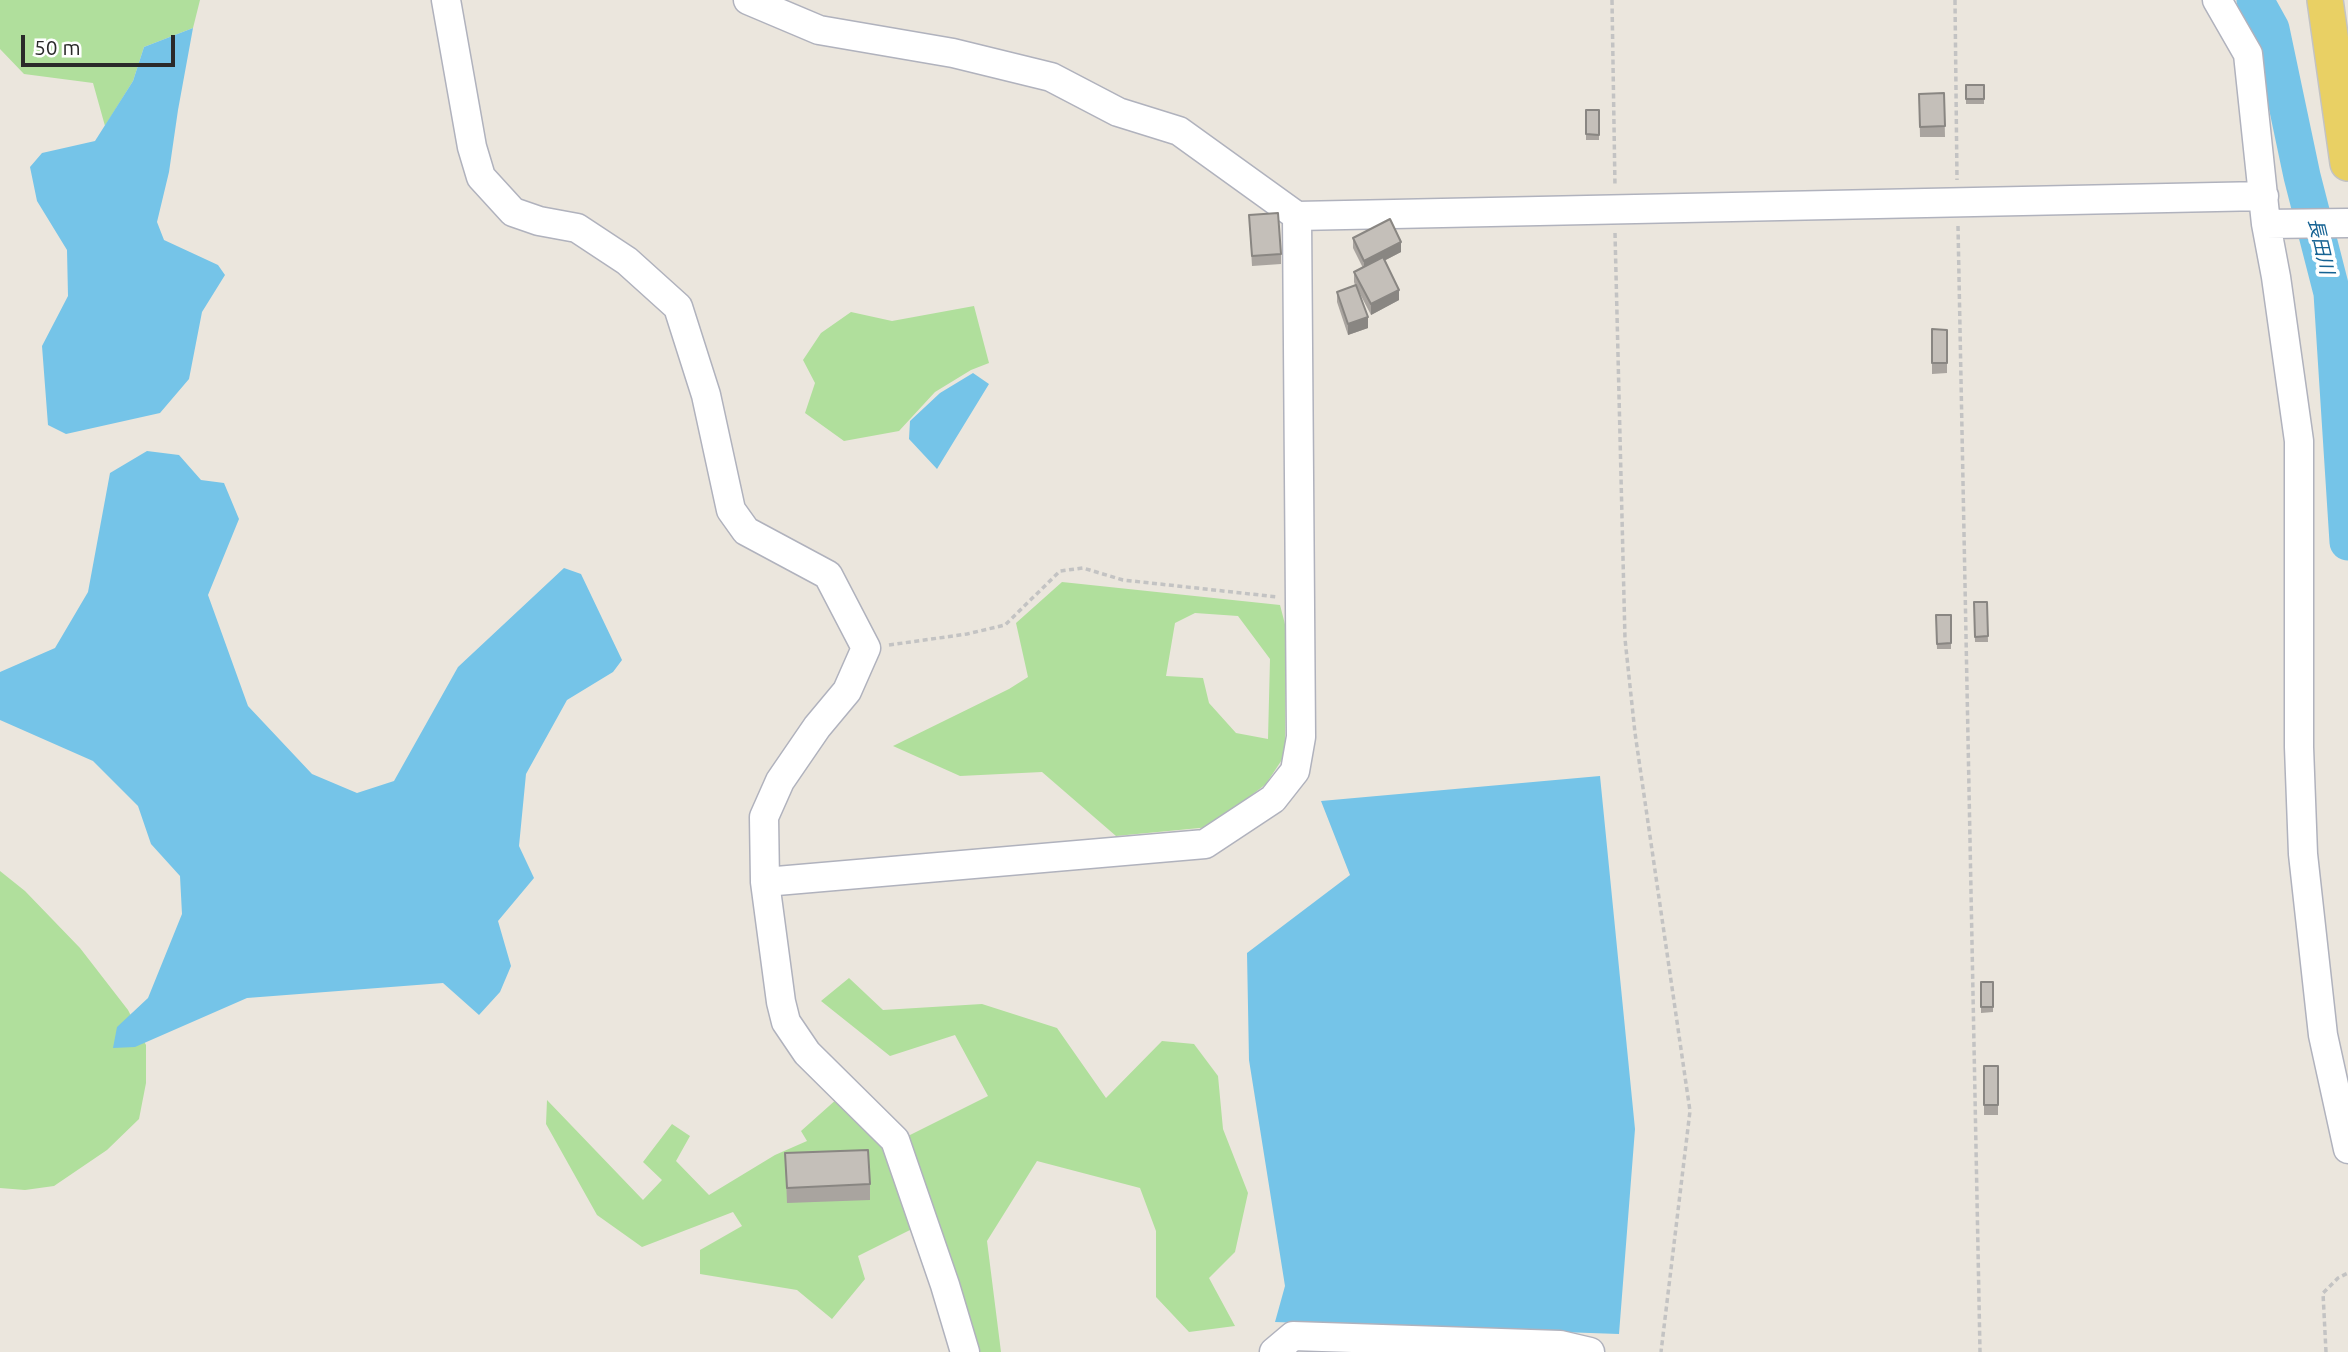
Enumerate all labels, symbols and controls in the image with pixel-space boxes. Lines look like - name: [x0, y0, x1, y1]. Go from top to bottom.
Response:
- scale bar: [24, 21, 178, 65]
- text: 50 m: [34, 35, 81, 59]
- water label: 長田川: [2303, 216, 2339, 276]

